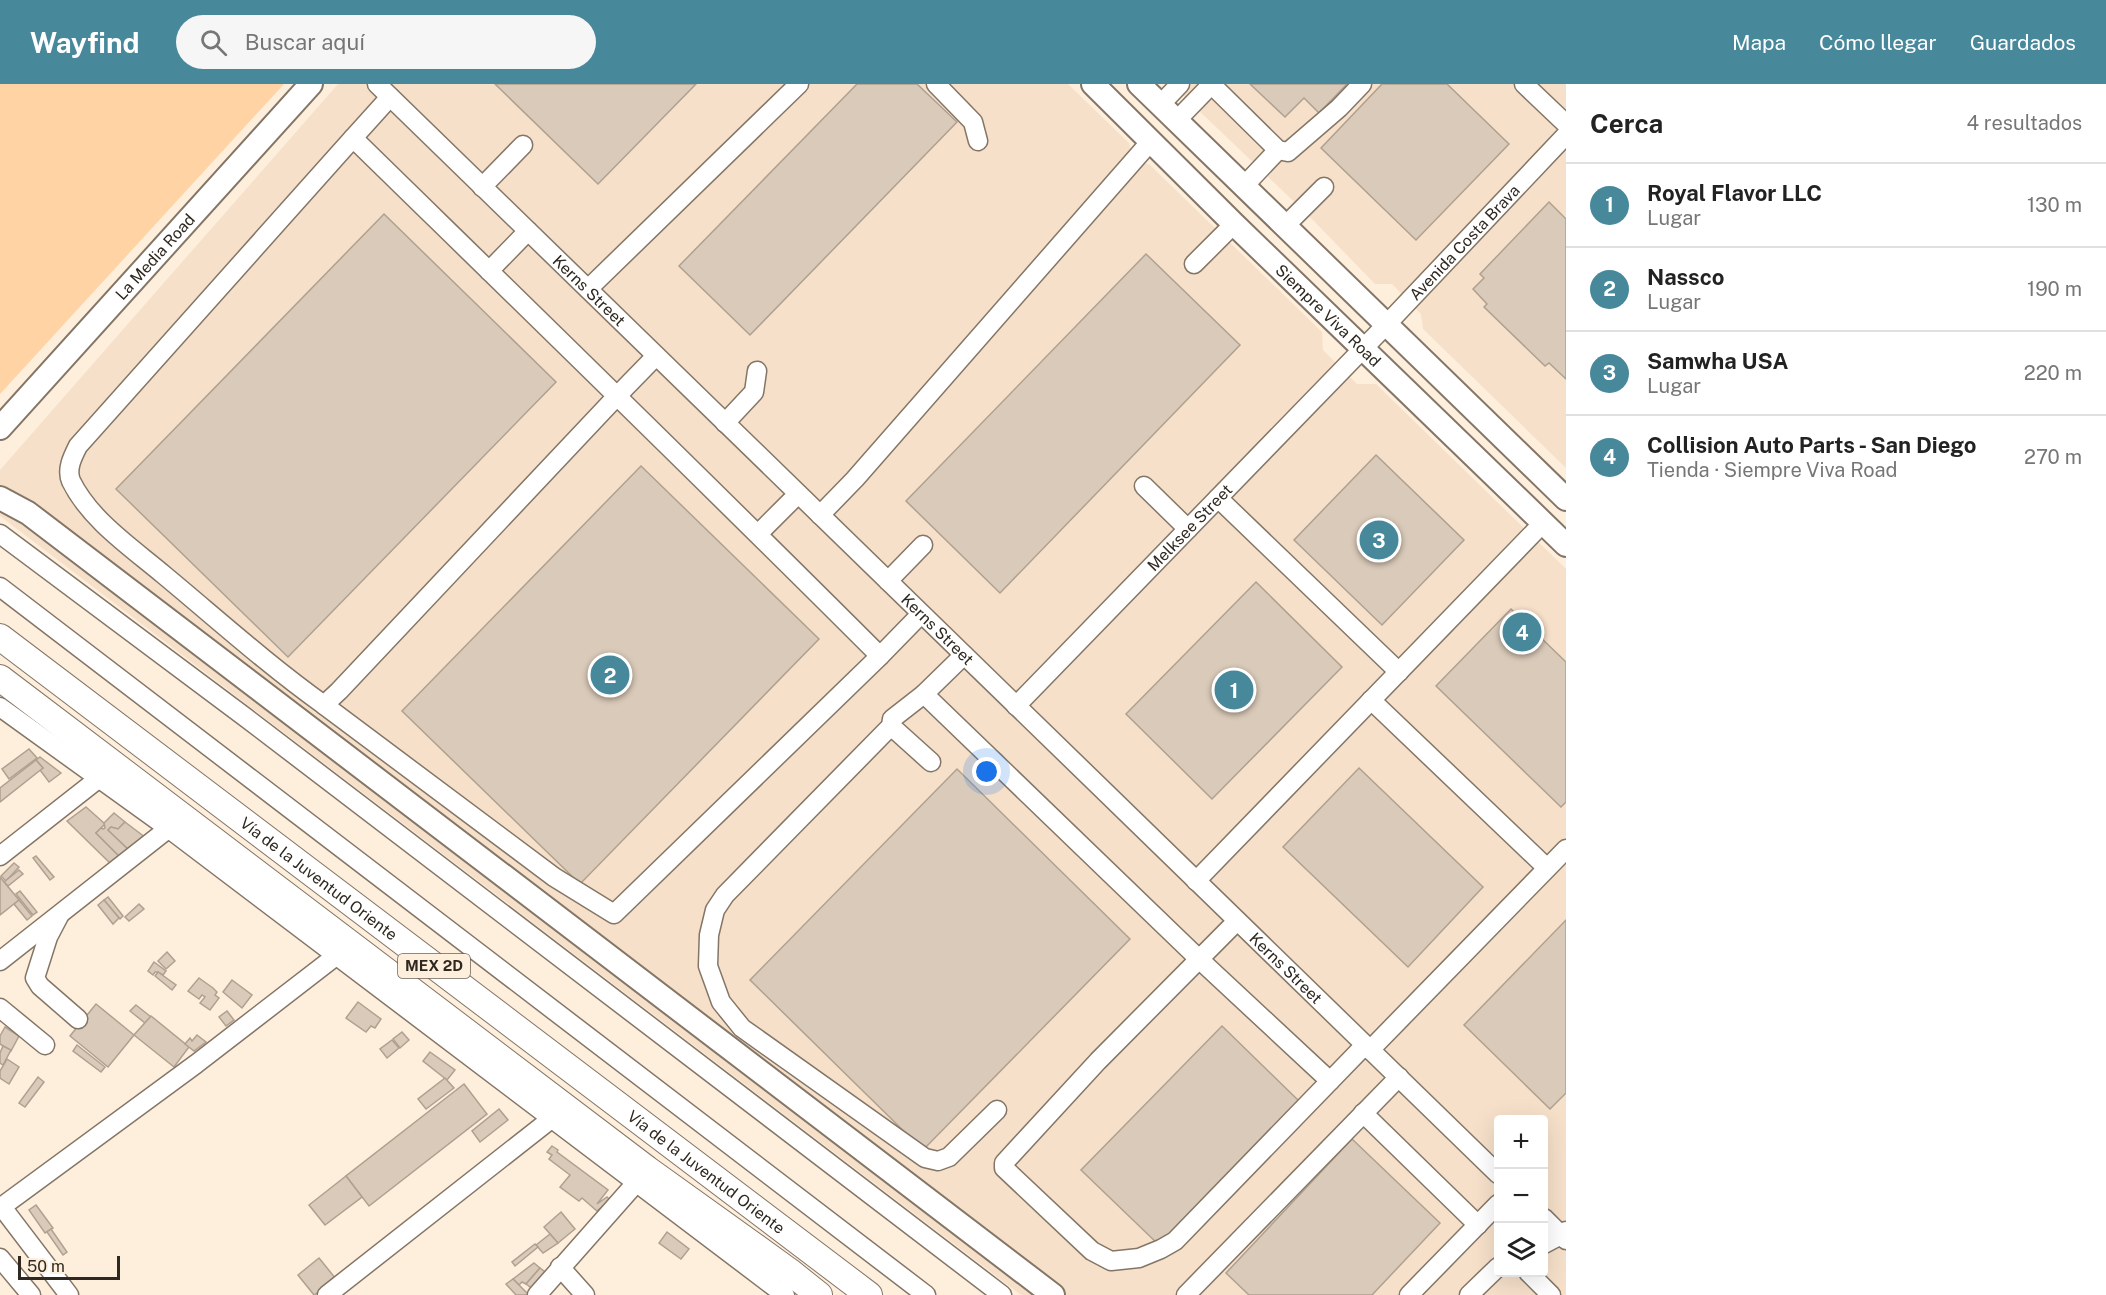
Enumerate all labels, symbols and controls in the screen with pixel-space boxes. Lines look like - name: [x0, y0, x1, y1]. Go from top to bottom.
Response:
- search box: [176, 15, 596, 69]
- text: Wayfind: [30, 26, 140, 59]
- icon: search: [197, 26, 230, 59]
- text: Buscar aquí: [245, 29, 365, 55]
- text: Mapa: [1732, 30, 1786, 55]
- text: Cómo llegar: [1819, 30, 1937, 55]
- text: Guardados: [1970, 30, 2076, 55]
- text: Cerca: [1590, 108, 1663, 139]
- text: 4 resultados: [1966, 111, 2082, 135]
- text: Royal Flavor LLC: [1647, 180, 1822, 206]
- street label: Avenida Costa Brava: [1406, 181, 1524, 304]
- text: 1: [1605, 193, 1614, 217]
- text: 130 m: [2027, 193, 2082, 217]
- text: Lugar: [1647, 206, 1701, 230]
- street label: La Media Road: [112, 210, 199, 304]
- street label: Kerns Street: [549, 251, 629, 330]
- street label: Siempre Viva Road: [1271, 260, 1385, 371]
- text: Nassco: [1647, 264, 1724, 290]
- text: 2: [1603, 277, 1616, 301]
- text: 190 m: [2027, 277, 2082, 301]
- text: Lugar: [1647, 290, 1701, 314]
- text: Samwha USA: [1647, 348, 1788, 374]
- text: 3: [1603, 361, 1616, 385]
- text: 220 m: [2024, 361, 2082, 385]
- text: Lugar: [1647, 374, 1701, 398]
- text: Collision Auto Parts - San Diego: [1647, 432, 1976, 458]
- text: 4: [1603, 445, 1616, 469]
- text: 270 m: [2024, 445, 2082, 469]
- text: Tienda · Siempre Viva Road: [1647, 458, 1898, 482]
- street label: Melksee Street: [1143, 480, 1236, 575]
- pin: 3: [1360, 518, 1398, 562]
- street label: Kerns Street: [897, 590, 978, 669]
- pin: 4: [1502, 610, 1541, 654]
- pin: 2: [590, 652, 630, 698]
- pin: 1: [1214, 668, 1254, 712]
- your location: [972, 757, 1001, 786]
- street label: Vía de la Juventud Oriente: [236, 813, 401, 944]
- street label: Kerns Street: [1246, 929, 1326, 1008]
- road number: MEX 2D: [398, 954, 470, 978]
- street label: Vía de la Juventud Oriente: [624, 1107, 788, 1238]
- map controls: [1494, 1115, 1548, 1277]
- button: +: [1494, 1115, 1548, 1169]
- button: −: [1494, 1169, 1548, 1223]
- button: layers: [1494, 1223, 1548, 1277]
- scale bar: [18, 1253, 120, 1280]
- text: 50 m: [27, 1257, 65, 1276]

